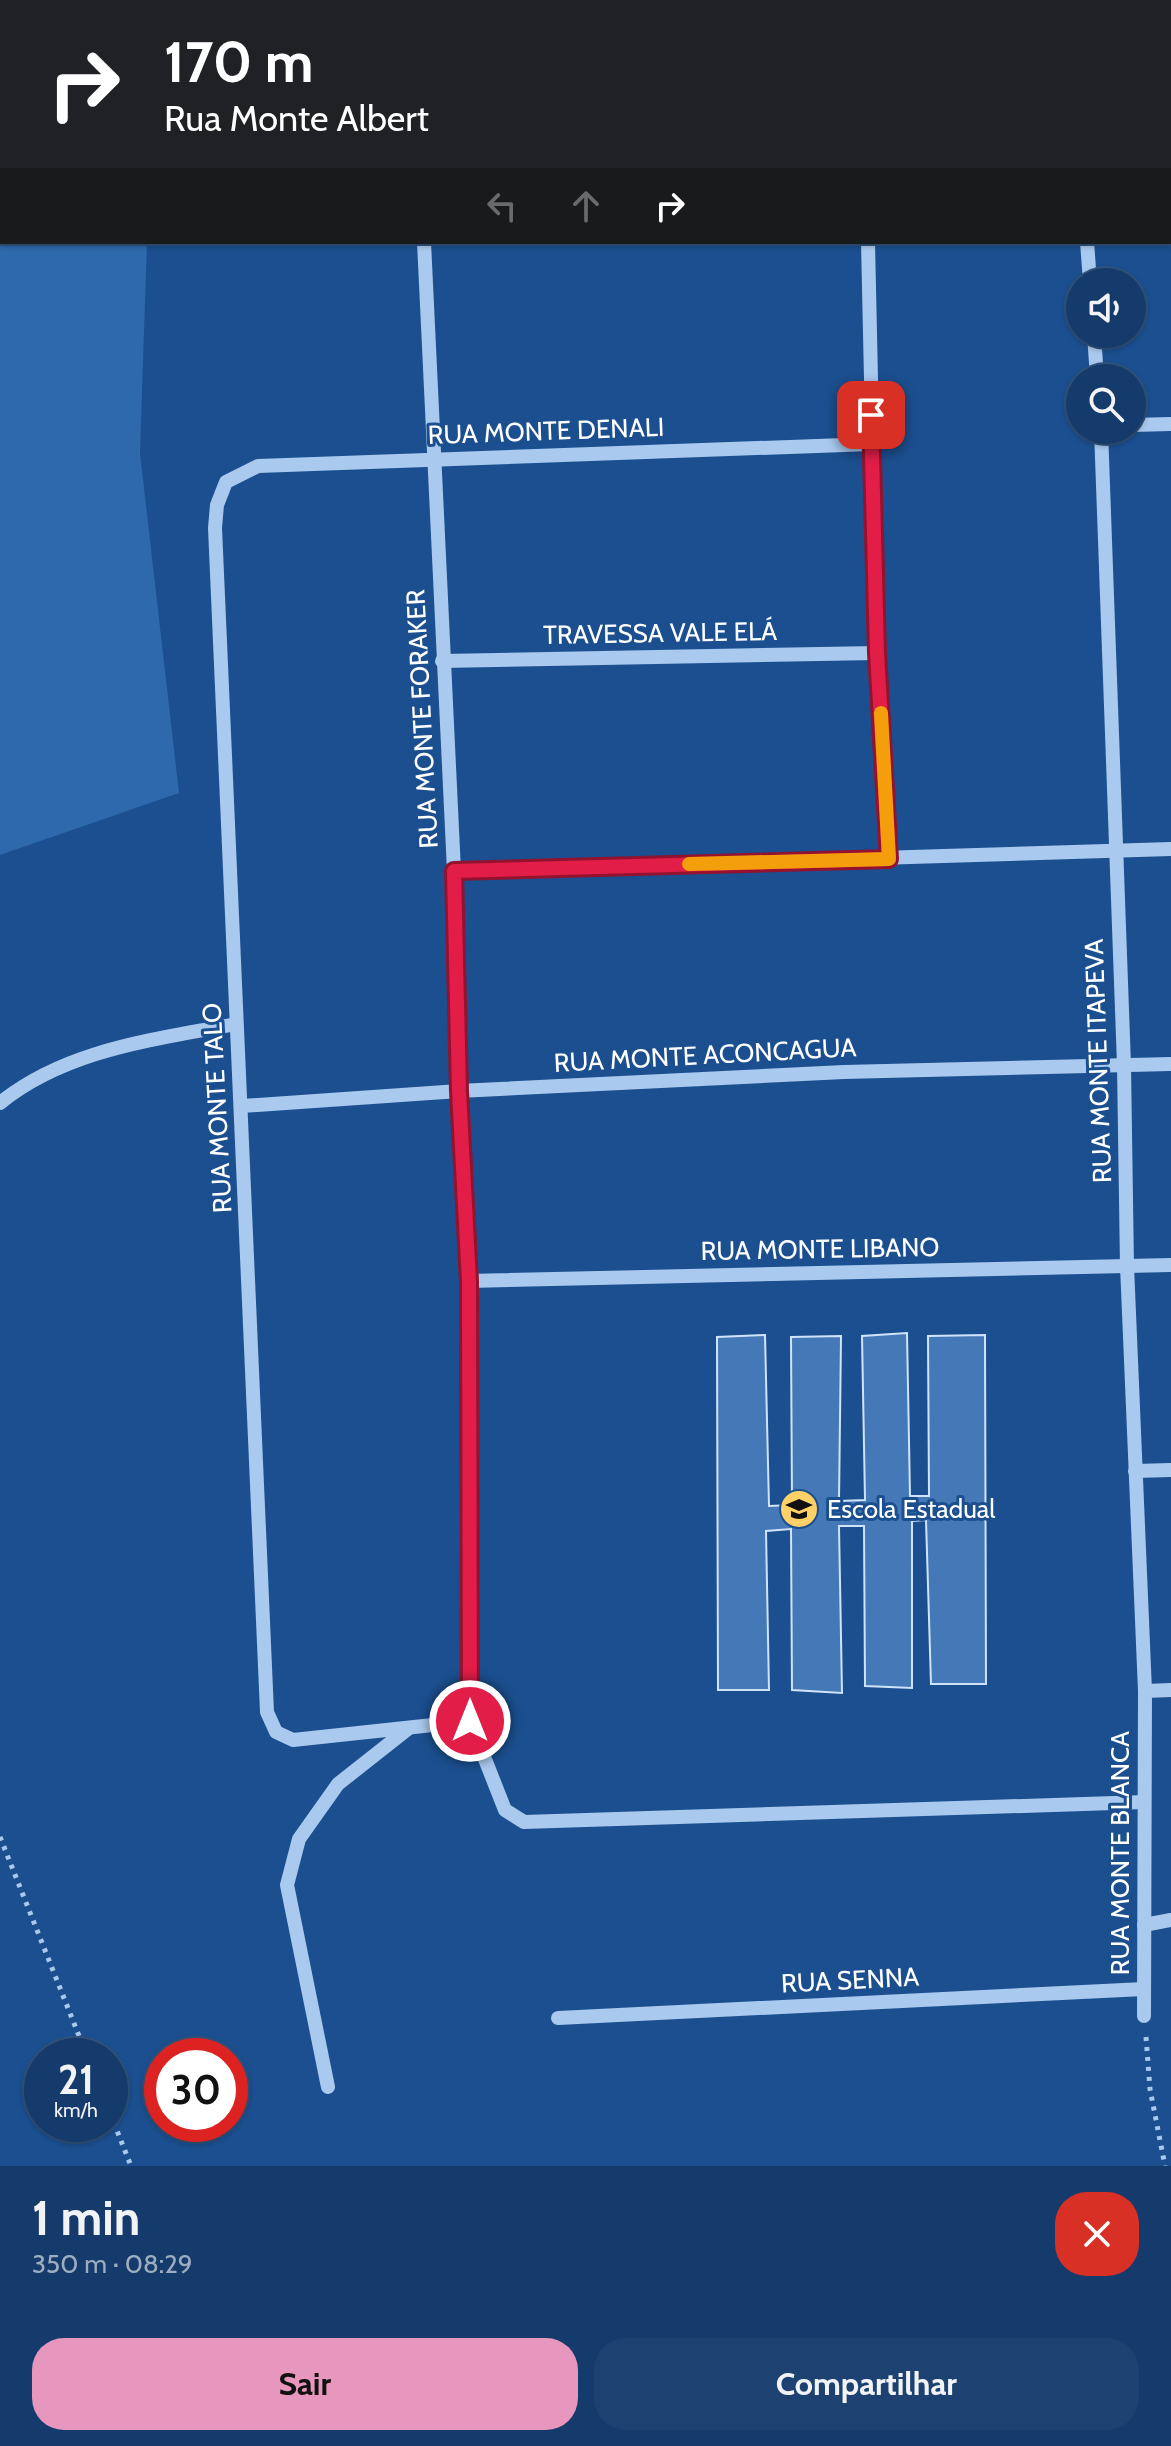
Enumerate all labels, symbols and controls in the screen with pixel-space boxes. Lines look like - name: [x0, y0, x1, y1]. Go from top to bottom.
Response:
- text: 170 m: [164, 28, 314, 96]
- icon: right: [32, 32, 136, 136]
- text: Rua Monte Albert: [164, 96, 429, 140]
- icon: left: [480, 184, 524, 228]
- icon: ahead: [564, 184, 608, 228]
- icon: right: [648, 184, 692, 228]
- map controls: [1066, 268, 1146, 444]
- button: sound: [1066, 268, 1146, 348]
- button: search: [1066, 364, 1146, 444]
- pin: [837, 381, 905, 449]
- icon: arrive: [849, 393, 893, 437]
- street label: RUA MONTE DENALI: [427, 411, 665, 451]
- street label: RUA MONTE FORAKER: [399, 588, 445, 849]
- street label: TRAVESSA VALE ELÁ: [543, 615, 777, 651]
- street label: RUA MONTE ITAPEVA: [1078, 938, 1118, 1184]
- street label: RUA MONTE TALO: [196, 1002, 238, 1214]
- street label: RUA MONTE ACONCAGUA: [553, 1031, 857, 1079]
- street label: RUA MONTE LIBANO: [700, 1231, 940, 1267]
- school or university icon: Escola Estadual: [778, 1488, 820, 1530]
- place label: Escola Estadual: [827, 1493, 995, 1525]
- position arrow: [428, 1679, 512, 1763]
- street label: RUA MONTE BLANCA: [1104, 1731, 1136, 1975]
- street label: RUA SENNA: [780, 1960, 920, 2000]
- speed limit sign: 30: [144, 2038, 248, 2142]
- text: 21: [58, 2055, 94, 2104]
- text: km/h: [54, 2098, 98, 2122]
- text: 1 min: [32, 2189, 140, 2247]
- button: close: [1055, 2192, 1139, 2276]
- text: 350 m · 08:29: [32, 2248, 193, 2280]
- button: Sair: [32, 2338, 578, 2430]
- button: Compartilhar: [594, 2338, 1139, 2430]

